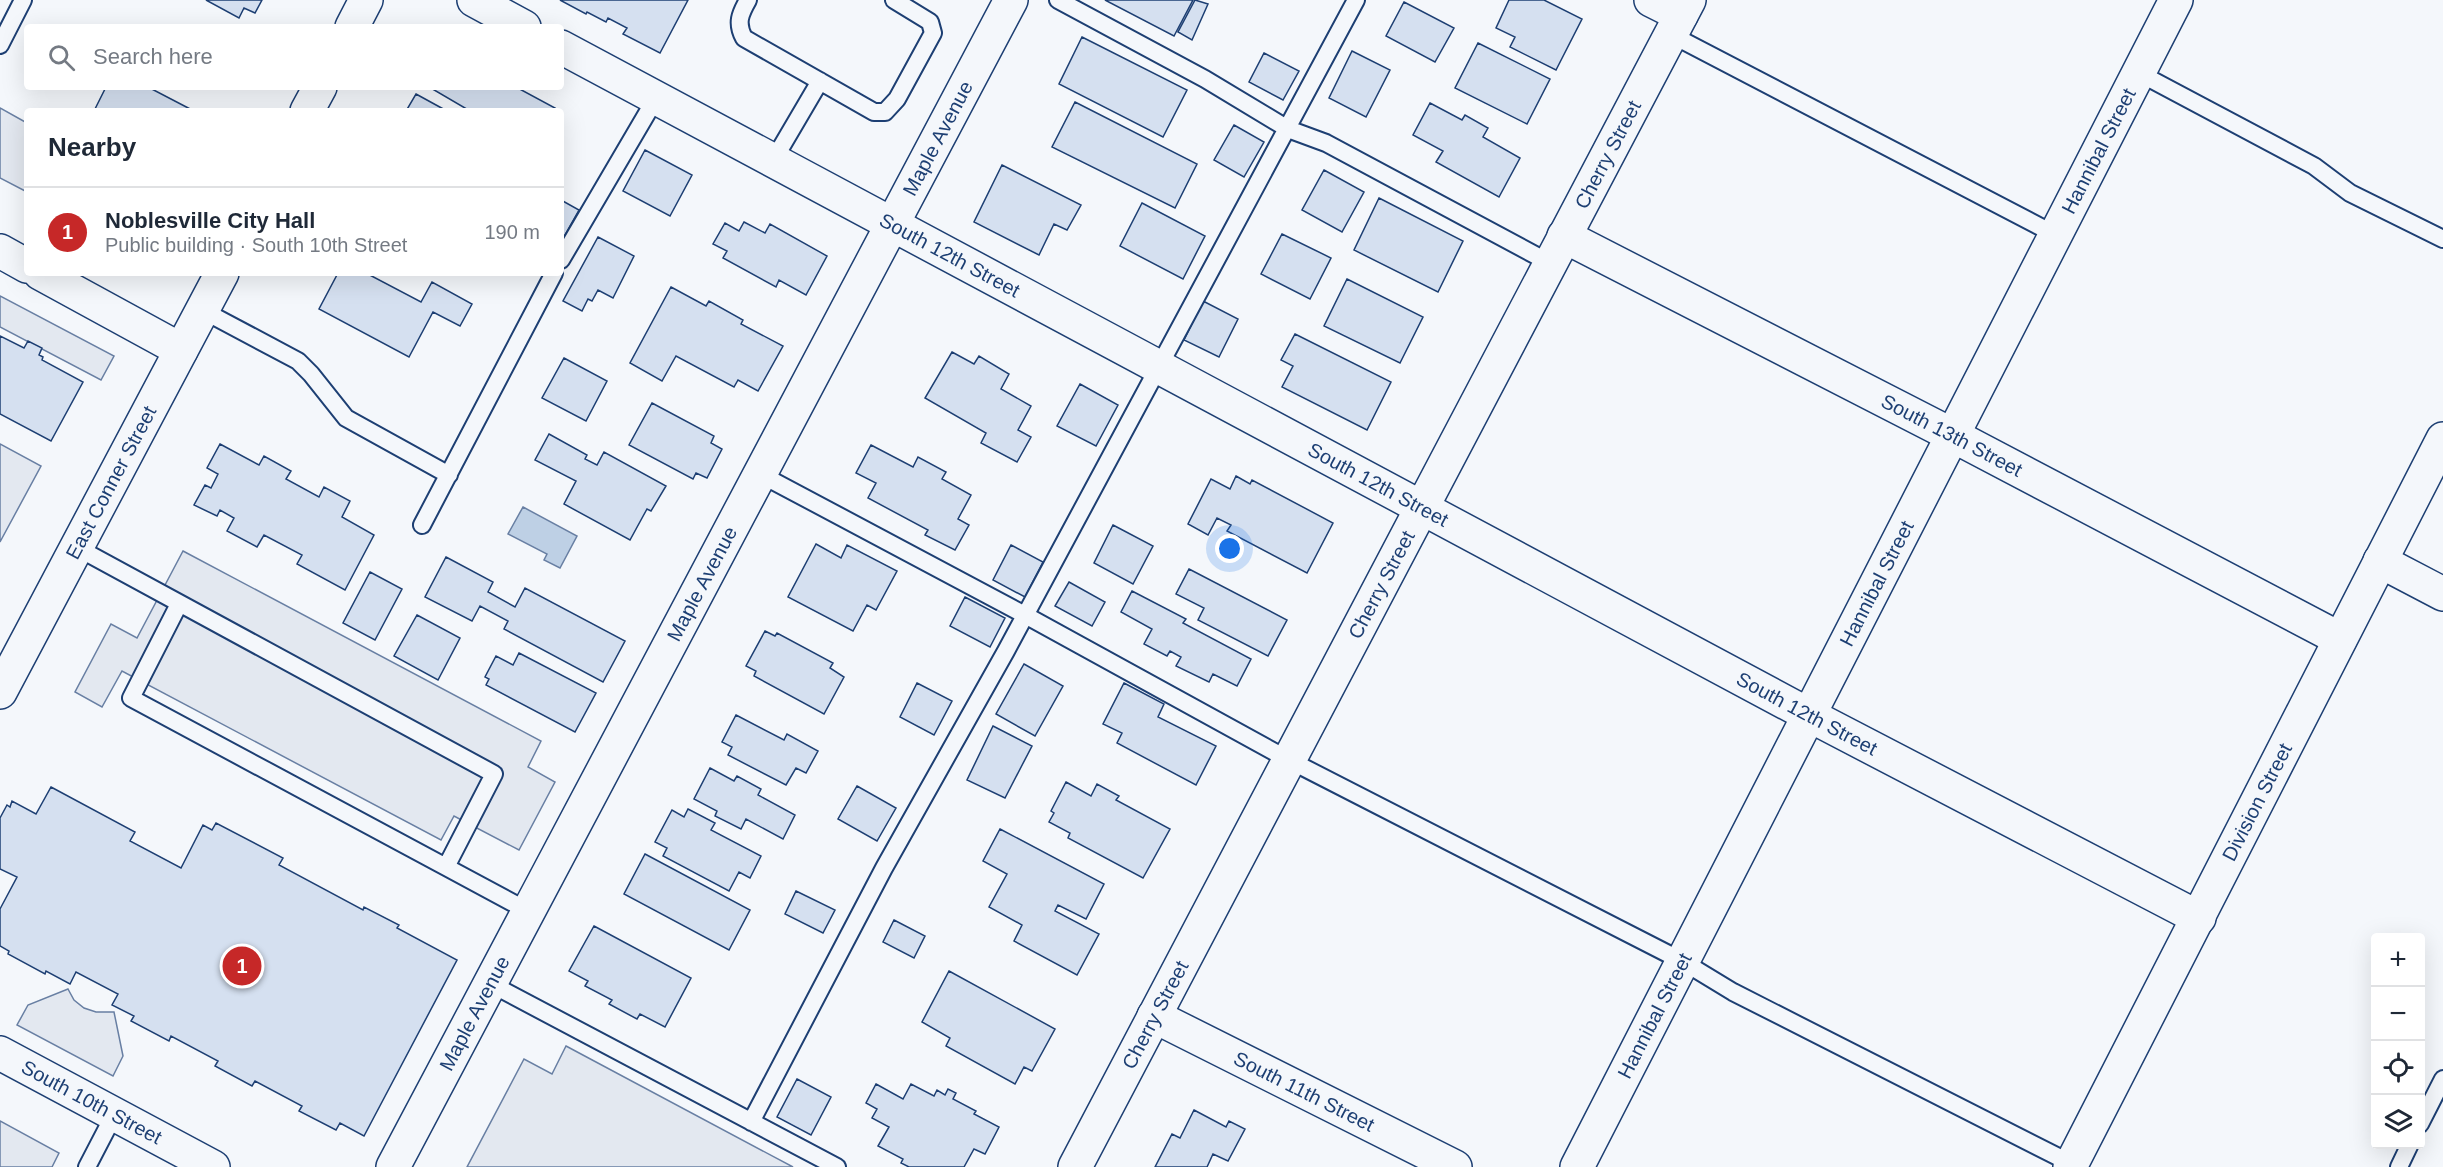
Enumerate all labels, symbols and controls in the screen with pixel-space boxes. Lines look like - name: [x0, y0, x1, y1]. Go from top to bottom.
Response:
- search box: [24, 24, 564, 90]
- icon: search: [45, 41, 78, 74]
- text: Search here: [93, 44, 213, 69]
- street label: Maple Avenue: [898, 77, 977, 199]
- street label: Hannibal Street: [2057, 84, 2140, 217]
- street label: Cherry Street: [1570, 96, 1645, 212]
- text: Nearby: [48, 132, 136, 162]
- text: Noblesville City Hall: [105, 208, 315, 233]
- street label: South 12th Street: [876, 209, 1024, 302]
- text: 1: [62, 221, 73, 243]
- text: 190 m: [484, 221, 540, 243]
- text: Public building · South 10th Street: [105, 234, 407, 256]
- street label: South 13th Street: [1878, 390, 2026, 481]
- street label: East Conner Street: [61, 402, 161, 563]
- street label: South 12th Street: [1304, 438, 1453, 531]
- street label: Hannibal Street: [1835, 517, 1918, 650]
- street label: Maple Avenue: [663, 523, 741, 645]
- street label: Cherry Street: [1344, 527, 1419, 642]
- your location: [1215, 534, 1244, 563]
- street label: South 12th Street: [1733, 667, 1881, 760]
- street label: Division Street: [2218, 739, 2296, 865]
- map controls: [2371, 933, 2425, 1149]
- button: +: [2371, 933, 2425, 987]
- pin: 1: [222, 944, 262, 988]
- street label: Hannibal Street: [1613, 949, 1696, 1082]
- street label: Maple Avenue: [435, 952, 514, 1074]
- street label: Cherry Street: [1118, 957, 1193, 1073]
- button: −: [2371, 987, 2425, 1041]
- button: locate: [2371, 1041, 2425, 1095]
- street label: South 11th Street: [1230, 1047, 1378, 1136]
- street label: South 10th Street: [18, 1056, 166, 1149]
- button: layers: [2371, 1095, 2425, 1149]

